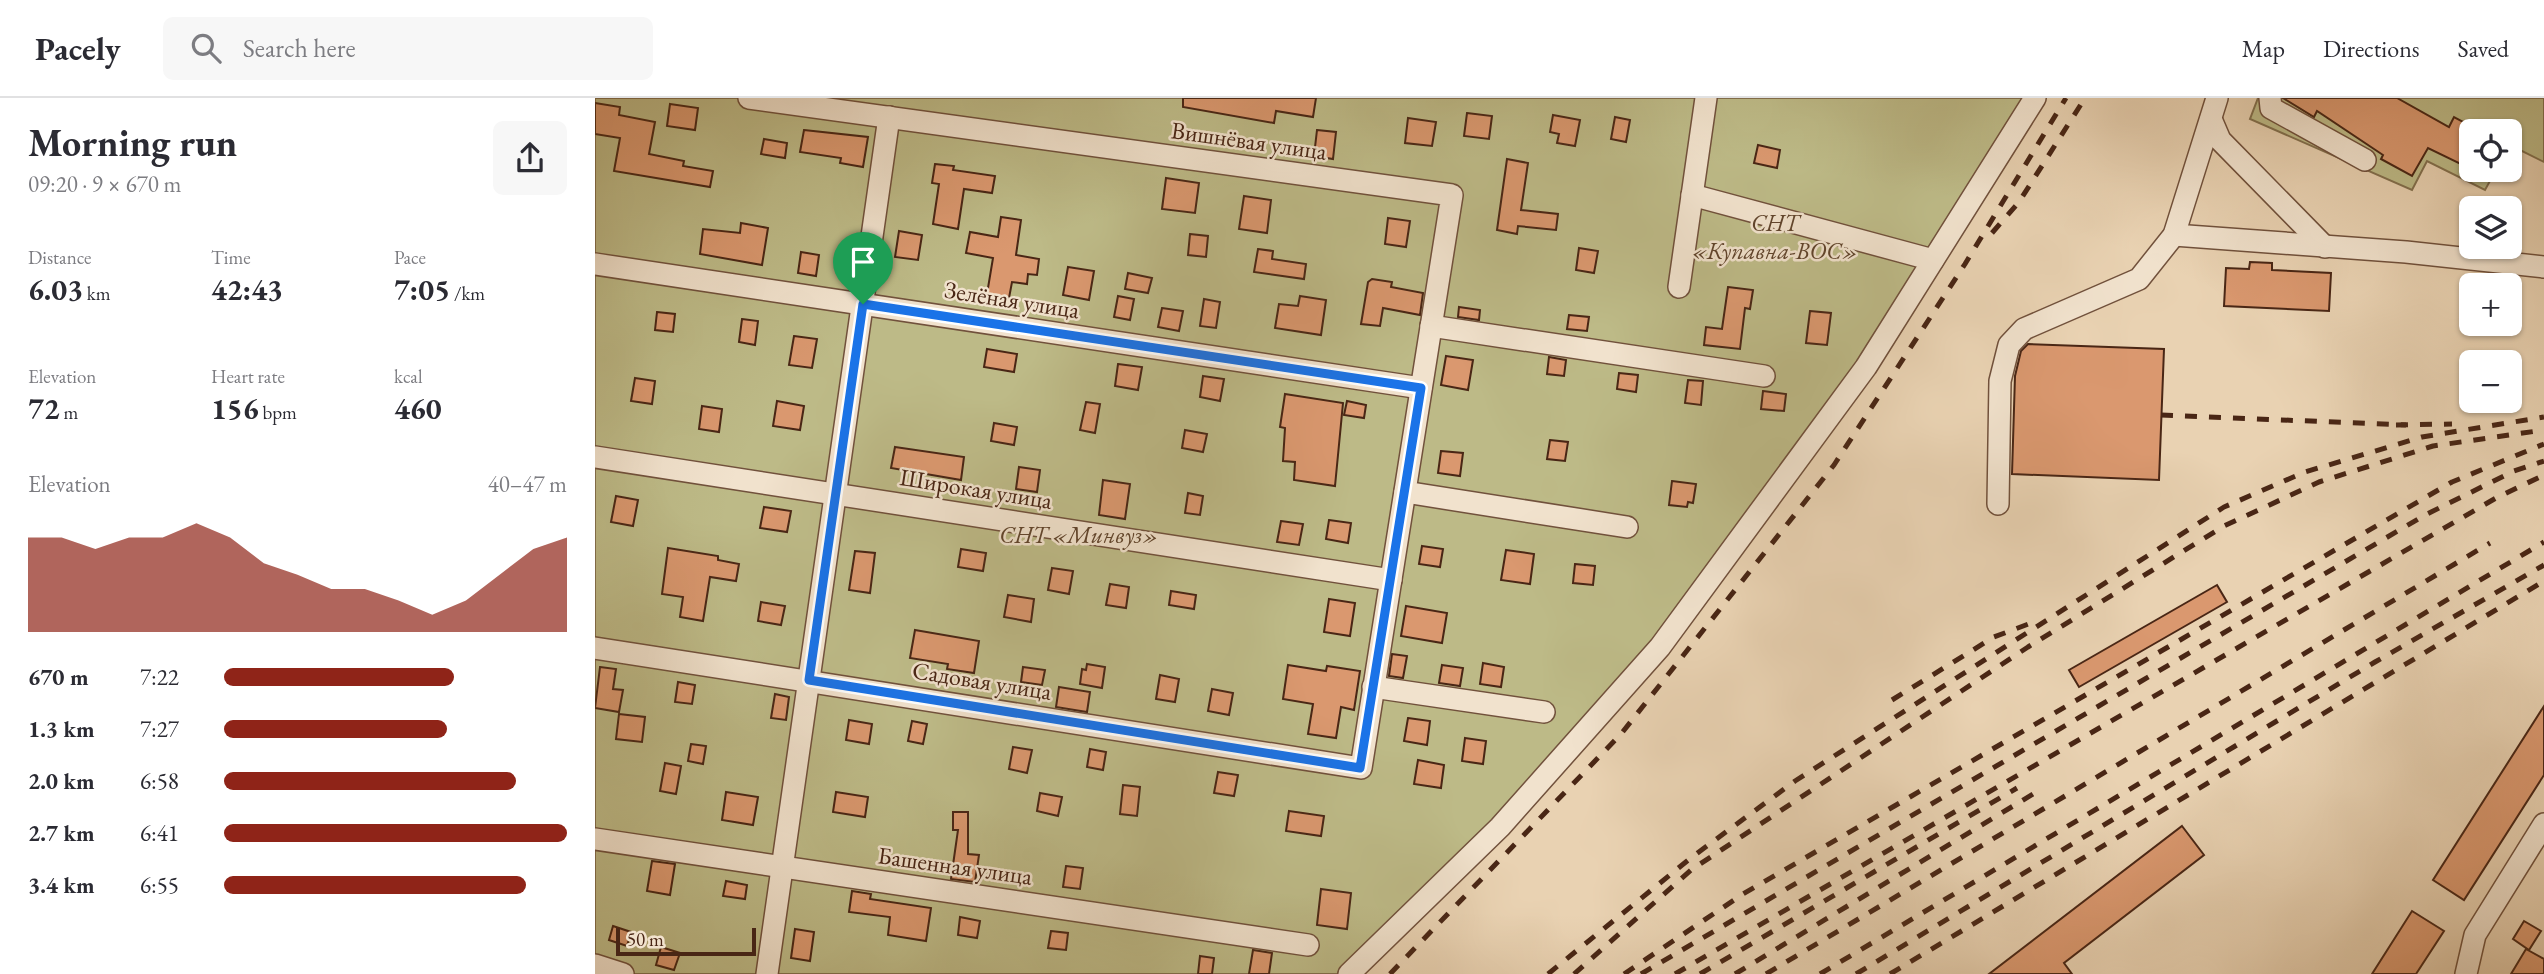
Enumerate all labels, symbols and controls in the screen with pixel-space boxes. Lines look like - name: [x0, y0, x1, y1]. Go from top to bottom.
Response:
- search box: [163, 17, 653, 80]
- text: Pacely: [35, 27, 121, 70]
- icon: search: [187, 29, 225, 67]
- text: Search here: [243, 31, 356, 65]
- text: Map: [2242, 33, 2285, 64]
- text: Directions: [2323, 33, 2420, 64]
- text: Saved: [2458, 33, 2509, 64]
- street label: Вишнёвая улица: [1169, 114, 1329, 167]
- text: Morning run: [28, 118, 237, 167]
- map controls: [2459, 119, 2522, 413]
- button: locate: [2459, 119, 2522, 182]
- button: share: [493, 121, 567, 195]
- text: 09:20 · 9 × 670 m: [28, 169, 181, 199]
- button: layers: [2459, 196, 2522, 259]
- park label: СНТ «Купавна-ВОС»: [1692, 207, 1858, 266]
- pin: [833, 232, 893, 304]
- icon: arrive: [844, 243, 882, 281]
- text: Distance: [28, 245, 91, 270]
- text: Time: [211, 245, 251, 270]
- text: Pace: [394, 245, 426, 270]
- text: 6.03: [28, 270, 83, 309]
- text: 42:43: [211, 270, 283, 309]
- text: 7:05: [394, 270, 450, 309]
- button: +: [2459, 273, 2522, 336]
- street label: Зелёная улица: [942, 274, 1082, 326]
- text: km: [83, 281, 111, 306]
- text: /km: [450, 281, 485, 306]
- button: −: [2459, 350, 2522, 413]
- text: Elevation: [28, 364, 96, 389]
- text: Heart rate: [211, 364, 285, 389]
- text: kcal: [394, 364, 423, 389]
- text: 72: [28, 389, 60, 428]
- text: 156: [211, 389, 259, 428]
- text: 460: [394, 389, 442, 428]
- text: m: [60, 400, 78, 425]
- text: bpm: [259, 400, 297, 425]
- street label: Широкая улица: [898, 461, 1055, 516]
- text: Elevation: [28, 469, 111, 499]
- text: 40–47 m: [488, 469, 567, 499]
- park label: СНТ «Минвуз»: [999, 519, 1159, 550]
- street label: Садовая улица: [910, 654, 1054, 707]
- text: 670 m: [28, 662, 89, 692]
- text: 7:22: [140, 662, 179, 692]
- text: 1.3 km: [28, 714, 95, 744]
- text: 7:27: [140, 714, 179, 744]
- text: 2.0 km: [28, 766, 95, 796]
- text: 6:58: [140, 766, 179, 796]
- text: 2.7 km: [28, 818, 95, 848]
- text: 6:41: [140, 818, 179, 848]
- street label: Башенная улица: [876, 839, 1035, 892]
- text: 3.4 km: [28, 870, 95, 900]
- text: 6:55: [140, 870, 179, 900]
- scale bar: [616, 925, 756, 957]
- text: 50 m: [627, 927, 664, 952]

